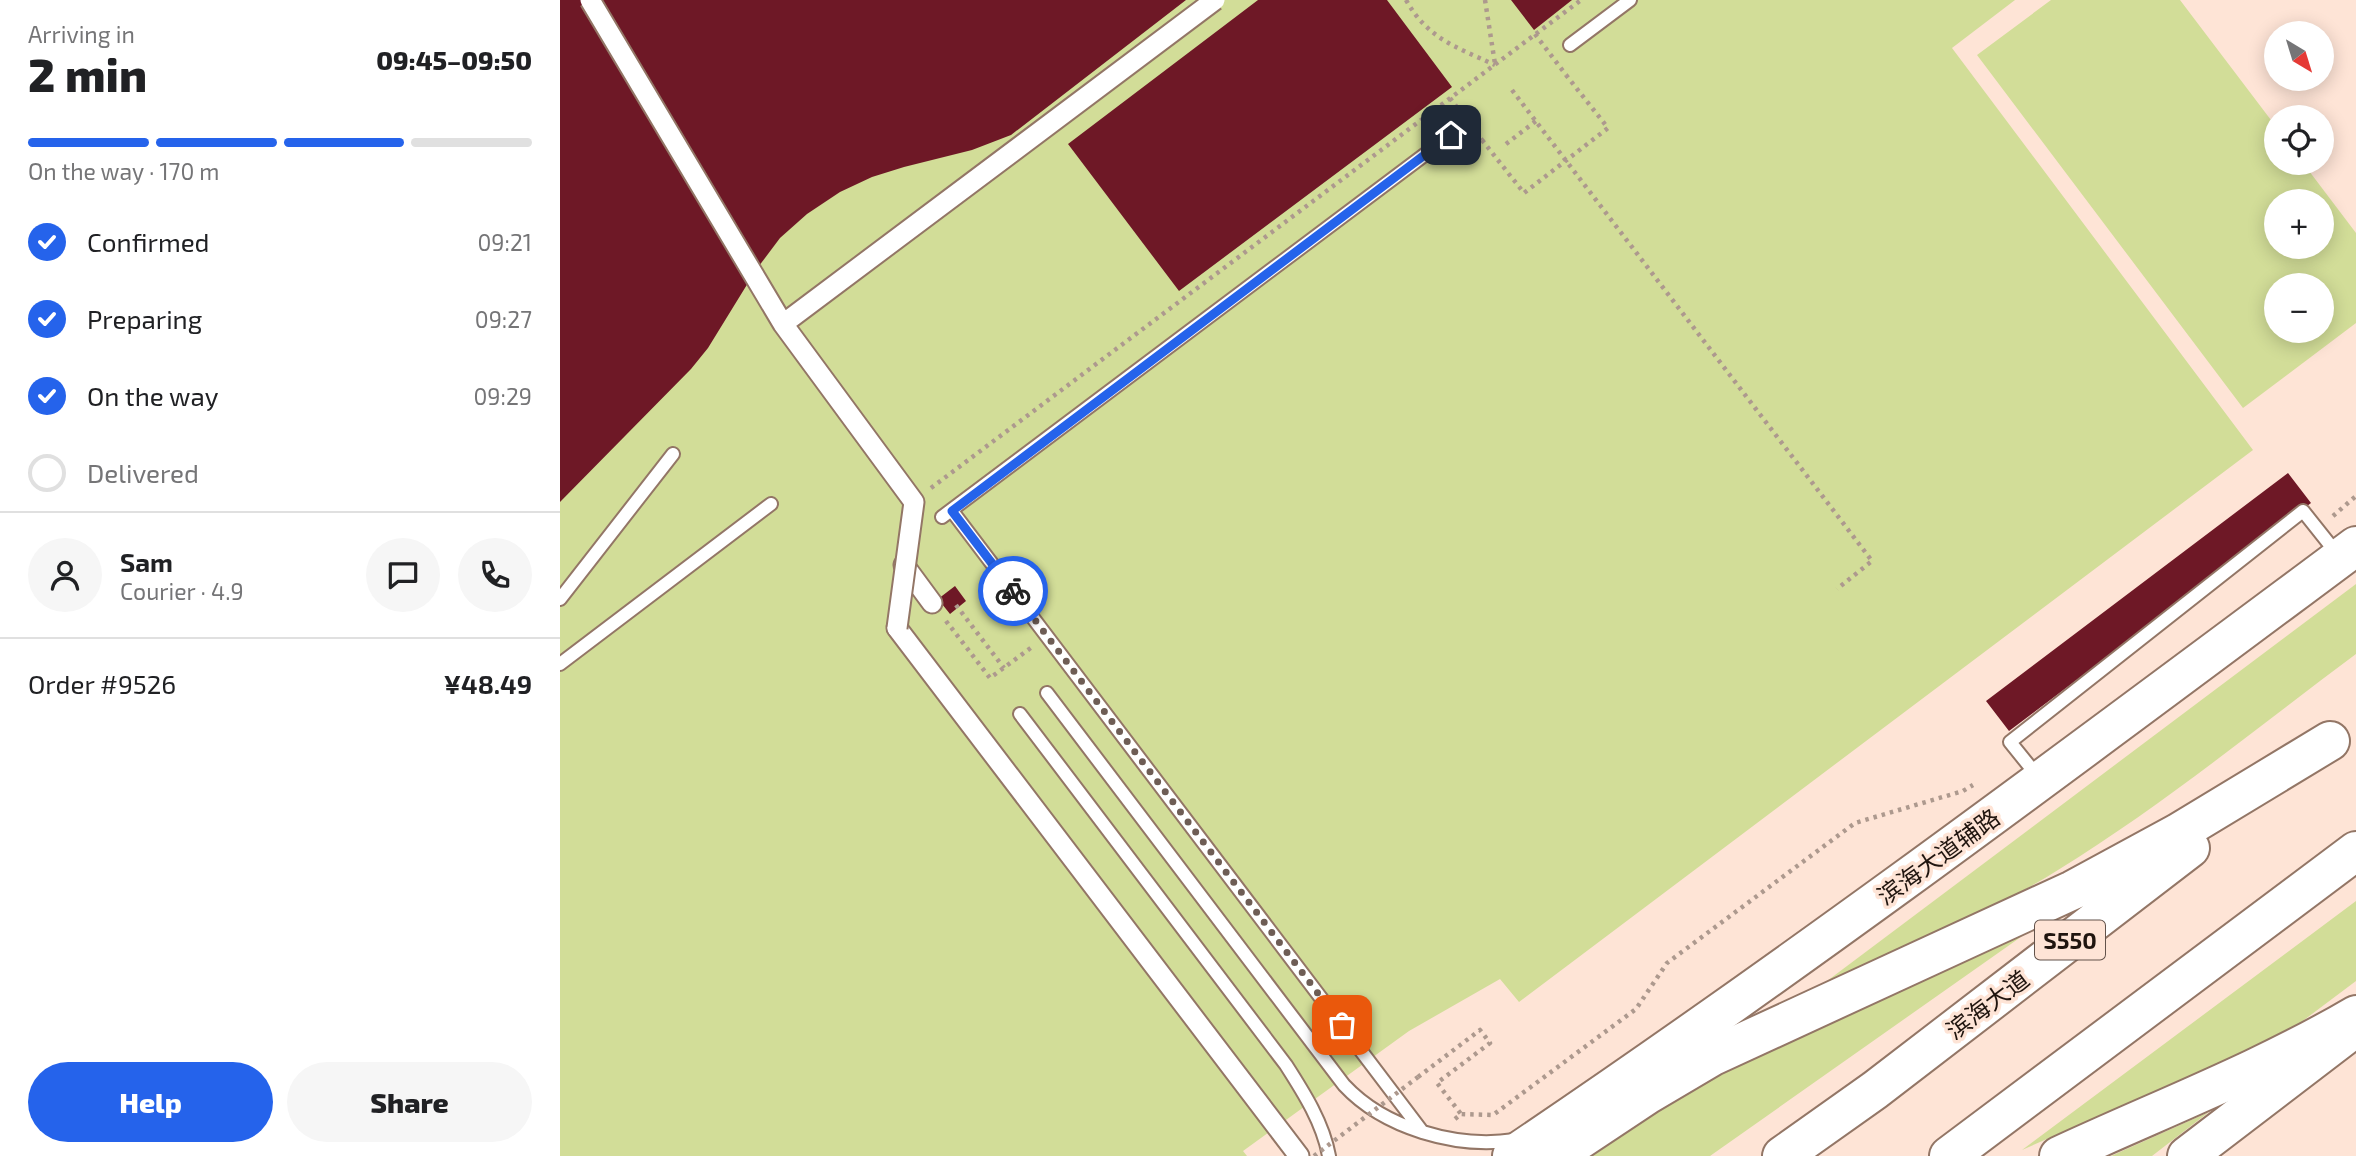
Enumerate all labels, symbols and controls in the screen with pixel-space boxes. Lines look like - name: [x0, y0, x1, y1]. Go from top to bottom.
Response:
- text: Arriving in: [28, 20, 135, 48]
- north arrow: [2264, 21, 2334, 91]
- map controls: [2264, 21, 2334, 343]
- text: 09:45–09:50: [376, 44, 532, 75]
- text: 2 min: [28, 46, 147, 101]
- pin: [1421, 105, 1481, 165]
- button: locate: [2264, 105, 2334, 175]
- icon: home: [1432, 116, 1470, 154]
- text: On the way · 170 m: [28, 157, 220, 185]
- button: +: [2264, 189, 2334, 259]
- icon: check: [28, 223, 66, 261]
- text: Confirmed: [87, 226, 210, 257]
- text: 09:21: [477, 228, 532, 256]
- button: −: [2264, 273, 2334, 343]
- icon: check: [28, 300, 66, 338]
- text: Preparing: [87, 303, 202, 334]
- text: 09:27: [475, 305, 532, 333]
- icon: check: [28, 377, 66, 415]
- text: On the way: [87, 380, 218, 411]
- text: 09:29: [473, 382, 532, 410]
- text: Delivered: [87, 457, 199, 488]
- button: person: [28, 538, 102, 612]
- button: chat: [366, 538, 440, 612]
- button: phone: [458, 538, 532, 612]
- text: Sam: [120, 546, 173, 577]
- courier: [978, 556, 1048, 626]
- icon: bike: [994, 572, 1032, 610]
- text: Courier · 4.9: [120, 577, 244, 605]
- text: Order #9526: [28, 668, 176, 699]
- text: ¥48.49: [444, 668, 532, 699]
- street label: 滨海大道辅路: [1871, 802, 2005, 910]
- road number: S550: [2035, 920, 2105, 959]
- street label: 滨海大道: [1940, 964, 2034, 1044]
- pin: [1312, 995, 1372, 1055]
- icon: bag: [1323, 1006, 1361, 1044]
- button: Help: [28, 1062, 273, 1142]
- button: Share: [287, 1062, 532, 1142]

